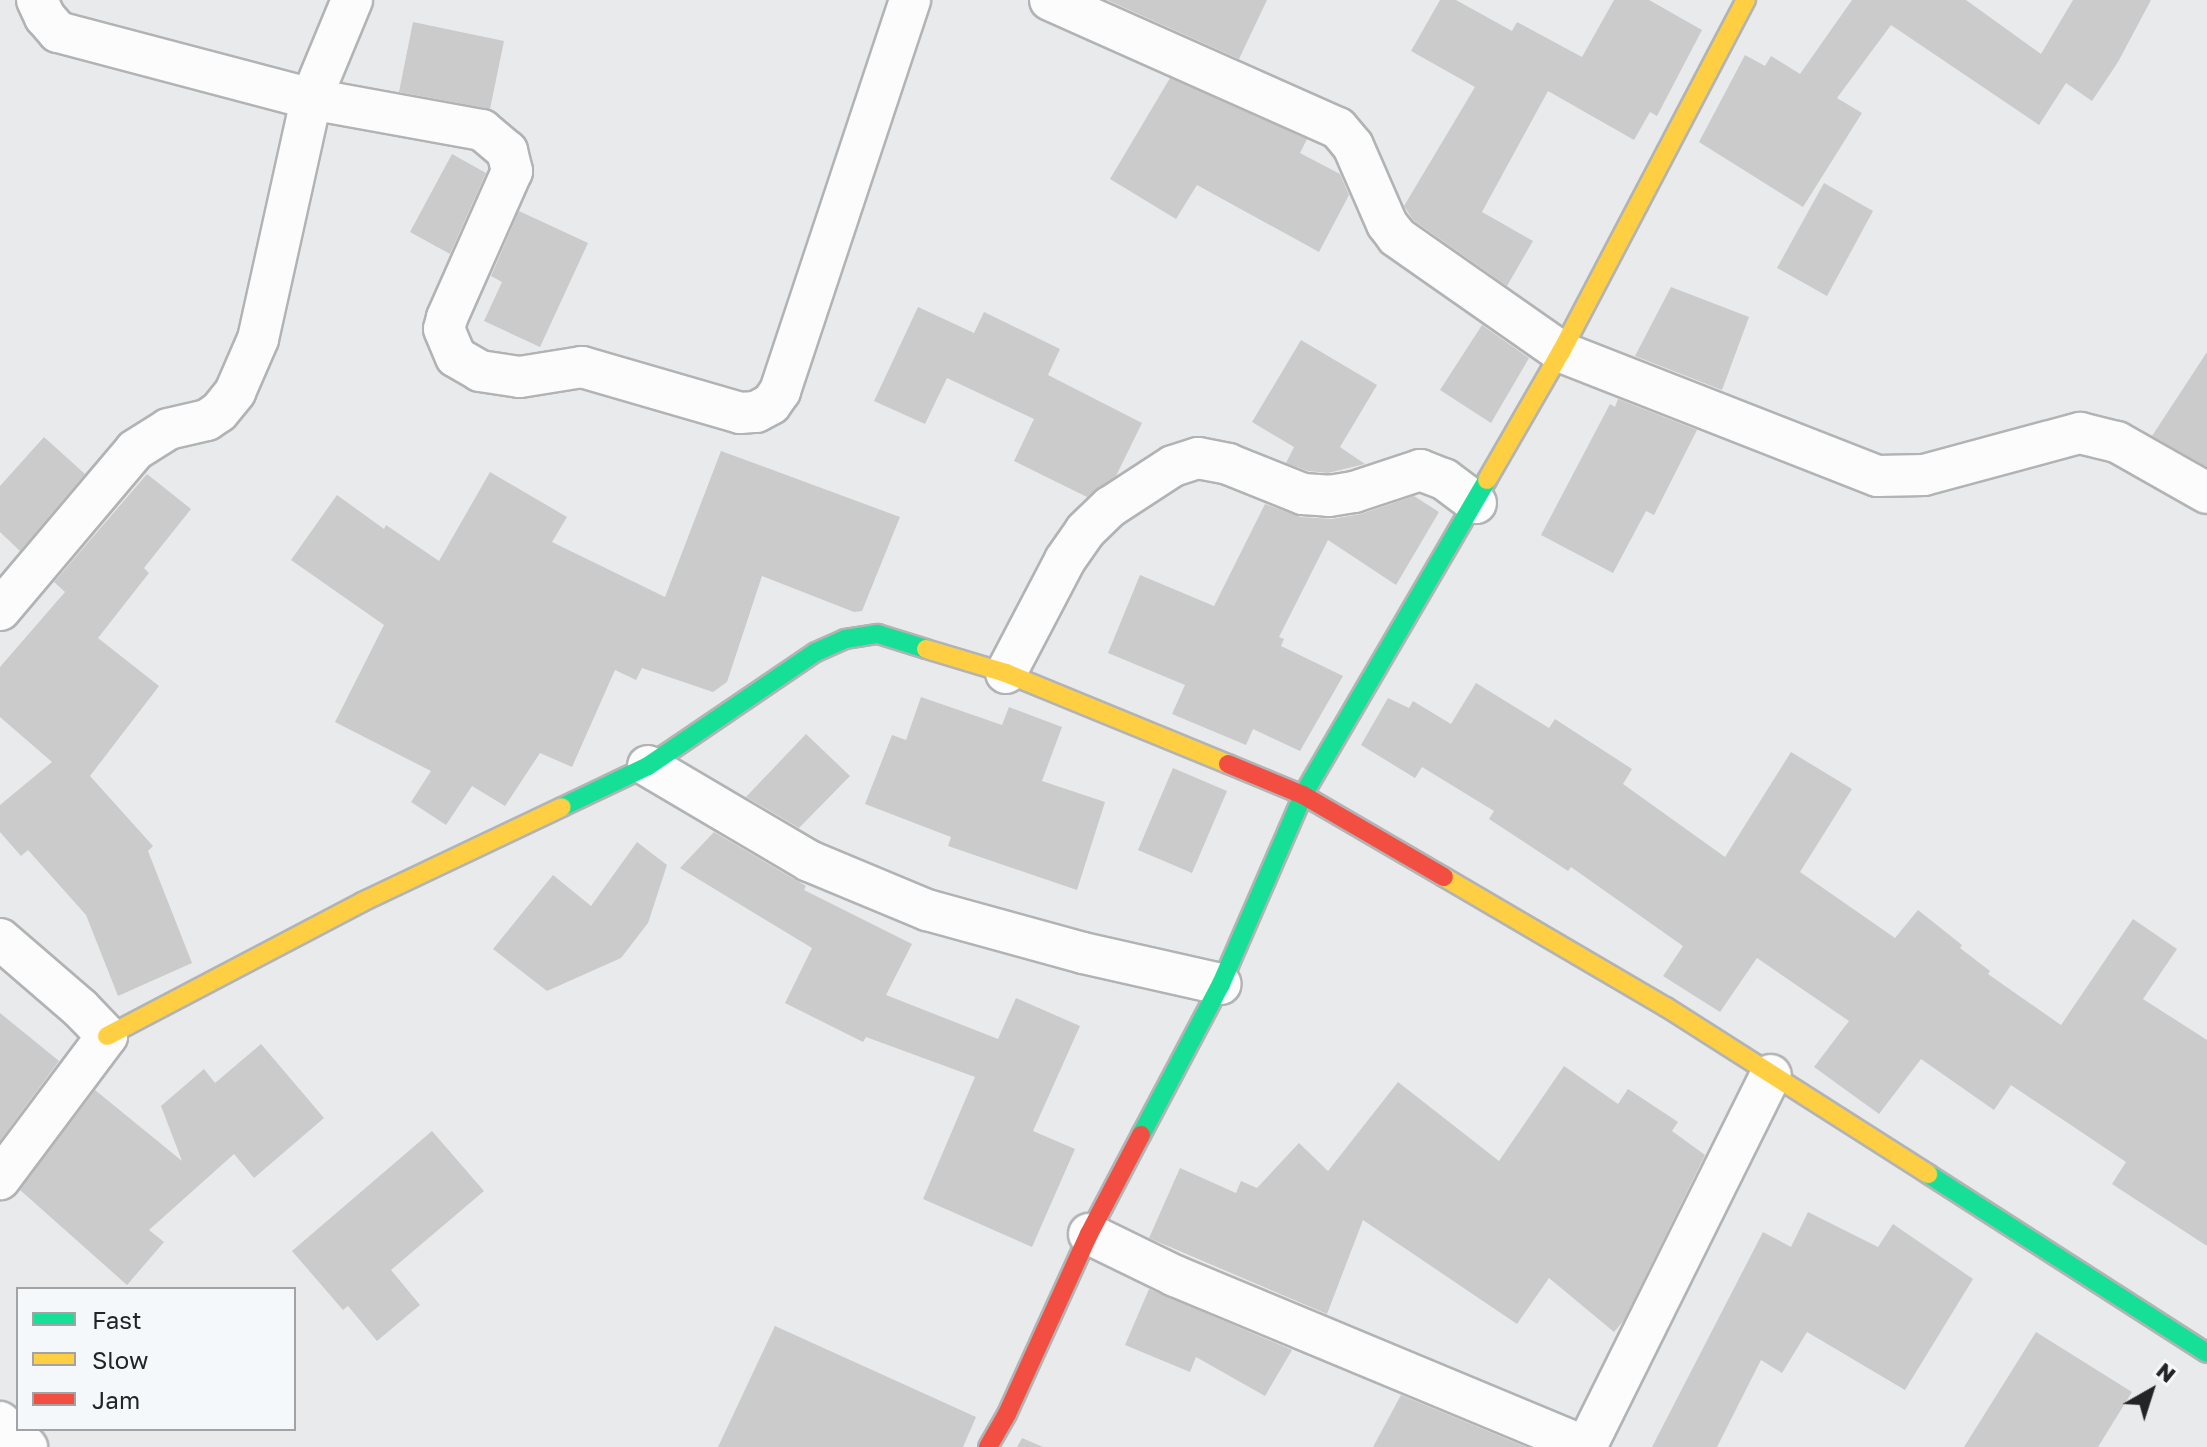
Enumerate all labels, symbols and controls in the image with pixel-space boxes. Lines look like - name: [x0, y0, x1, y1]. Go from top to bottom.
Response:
- legend: [16, 1287, 296, 1431]
- text: Fast: [92, 1305, 142, 1334]
- text: Slow: [92, 1345, 148, 1374]
- north arrow: [2111, 1351, 2191, 1431]
- text: N: [2151, 1356, 2181, 1388]
- text: Jam: [92, 1385, 140, 1414]

